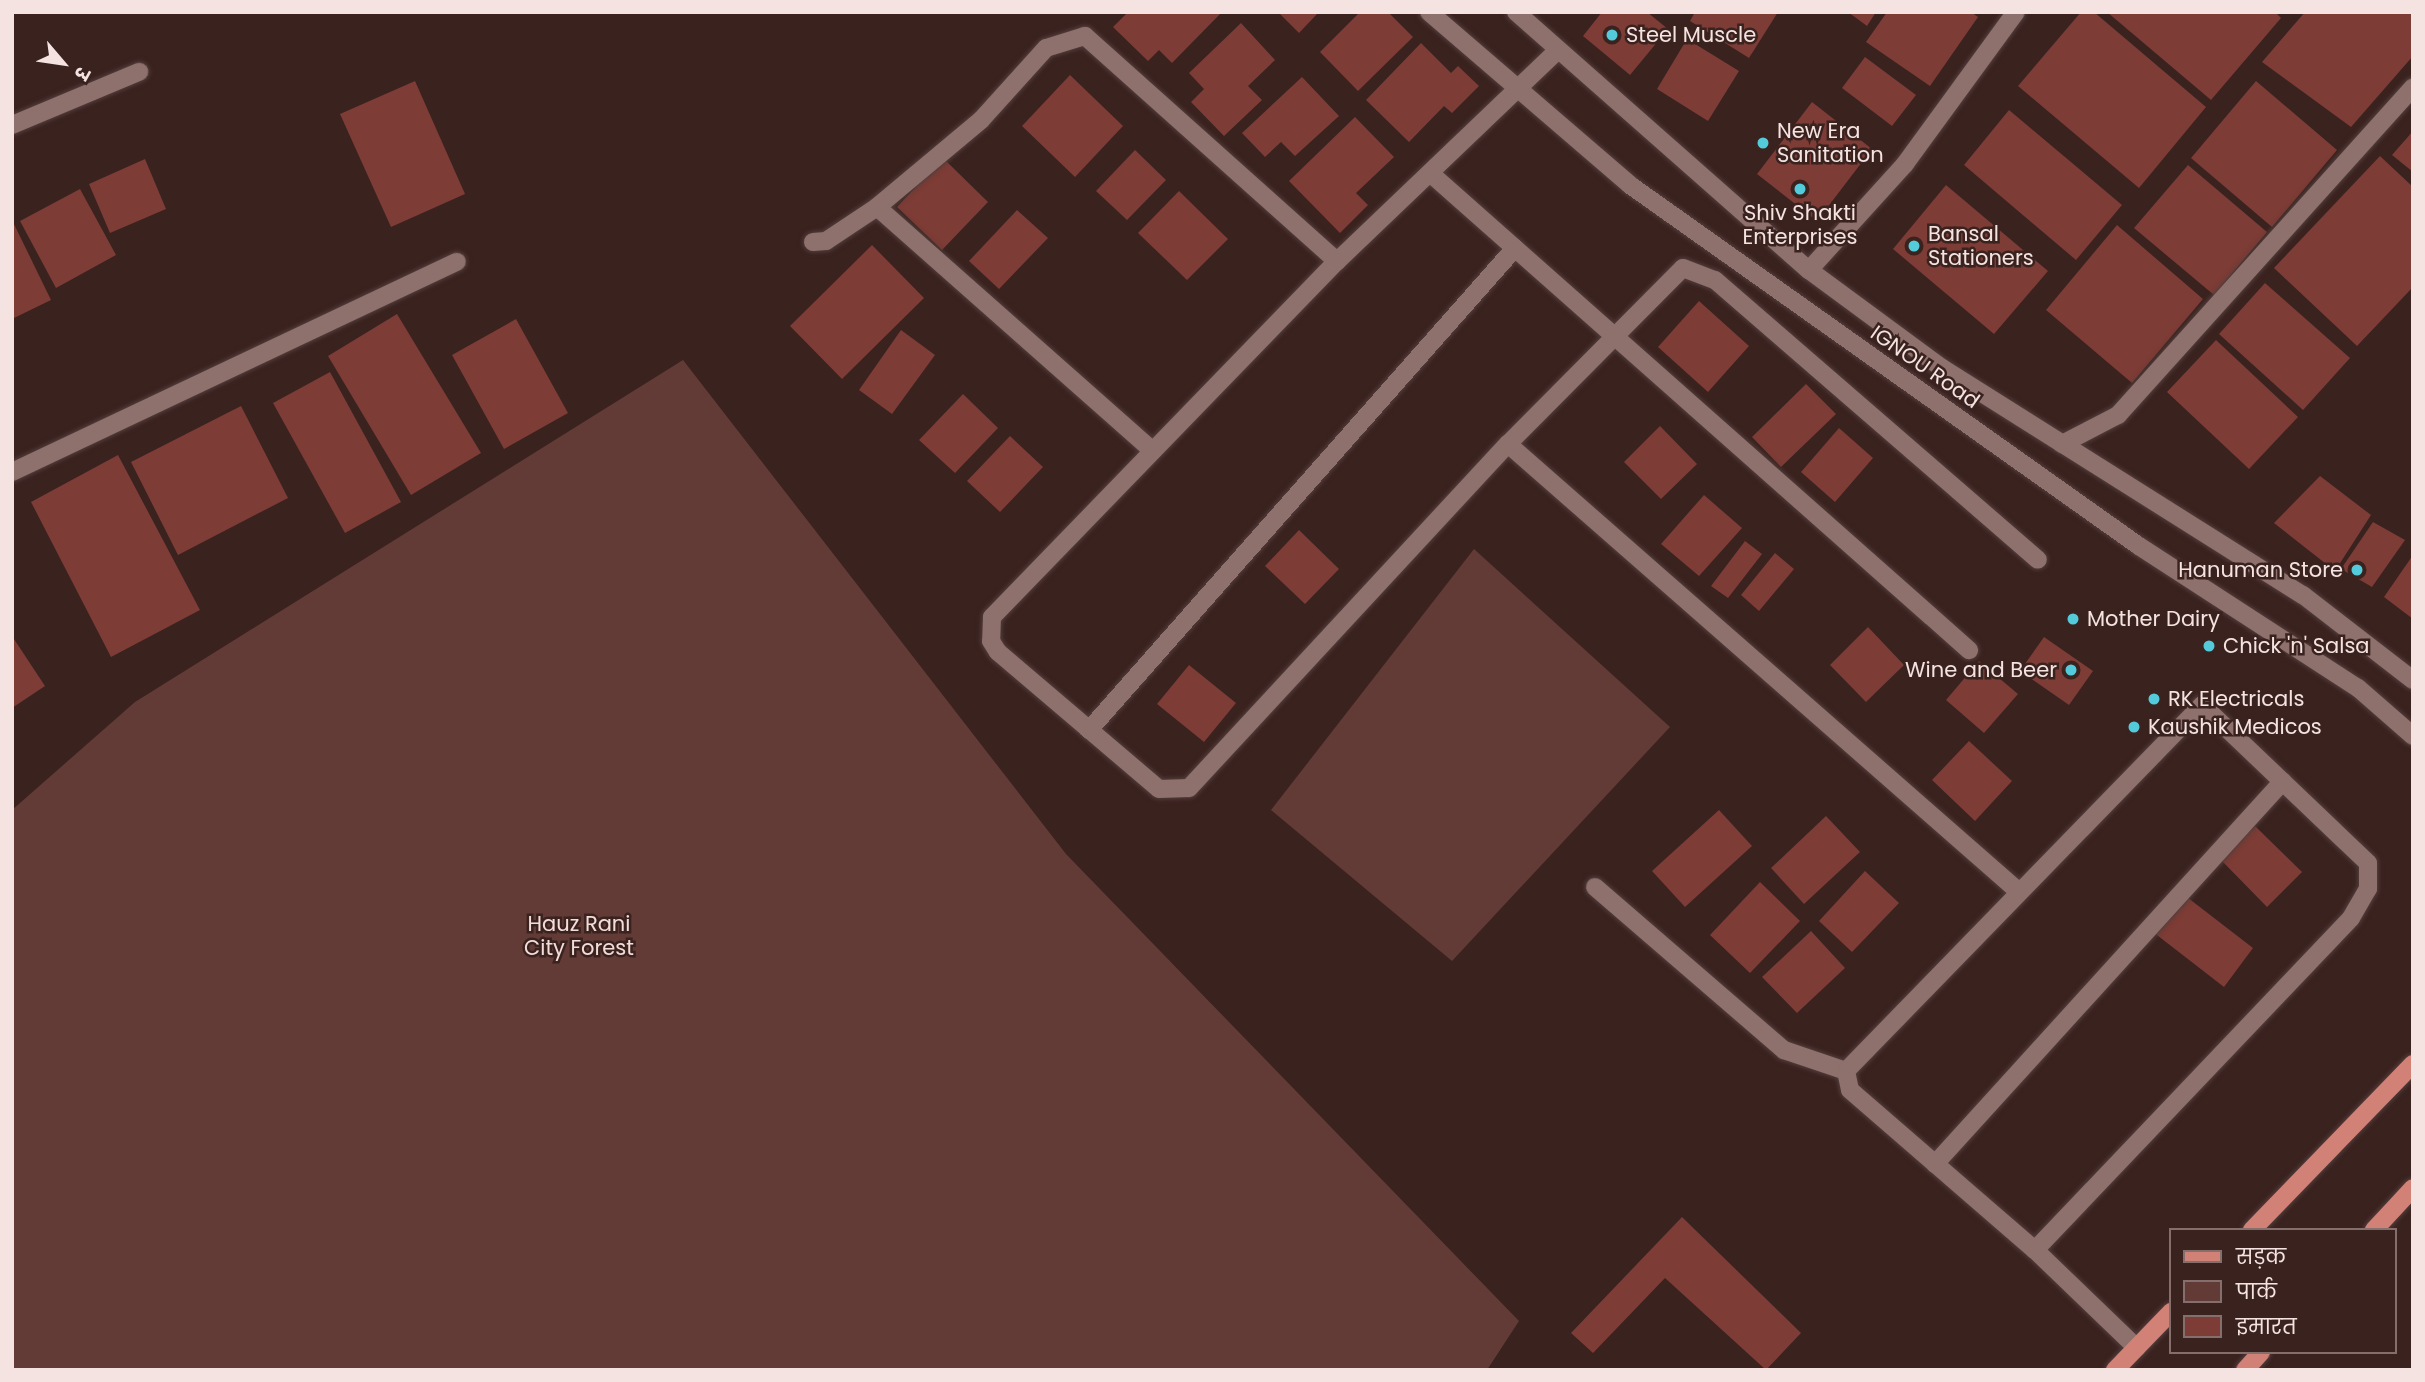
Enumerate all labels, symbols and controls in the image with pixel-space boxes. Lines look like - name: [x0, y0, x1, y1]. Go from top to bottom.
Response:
- place label: Steel Muscle: [1626, 22, 1756, 48]
- marker: Steel Muscle: [1604, 27, 1620, 43]
- north arrow: [28, 28, 98, 98]
- text: उ: [67, 62, 96, 85]
- place label: New Era Sanitation: [1777, 118, 1884, 168]
- marker: New Era Sanitation: [1755, 135, 1771, 151]
- marker: Shiv Shakti Enterprises: [1792, 181, 1808, 197]
- place label: Shiv Shakti Enterprises: [1743, 200, 1857, 250]
- place label: Bansal Stationers: [1928, 221, 2034, 271]
- marker: Bansal Stationers: [1906, 238, 1922, 254]
- street label: IGNOU Road: [1866, 320, 1984, 414]
- place label: Hanuman Store: [2178, 557, 2343, 583]
- marker: Hanuman Store: [2349, 562, 2365, 578]
- place label: Mother Dairy: [2087, 606, 2220, 632]
- marker: Mother Dairy: [2065, 611, 2081, 627]
- place label: Chick 'n' Salsa: [2223, 633, 2370, 659]
- marker: Chick 'n' Salsa: [2201, 638, 2217, 654]
- place label: Wine and Beer: [1905, 657, 2057, 683]
- marker: Wine and Beer: [2063, 662, 2079, 678]
- place label: RK Electricals: [2168, 686, 2304, 712]
- marker: RK Electricals: [2146, 691, 2162, 707]
- place label: Kaushik Medicos: [2148, 714, 2322, 740]
- marker: Kaushik Medicos: [2126, 719, 2142, 735]
- park label: Hauz Rani City Forest: [524, 911, 634, 961]
- legend: [2170, 1228, 2397, 1354]
- text: सड़क: [2236, 1242, 2286, 1271]
- text: पार्क: [2236, 1277, 2277, 1306]
- text: इमारत: [2236, 1312, 2297, 1341]

